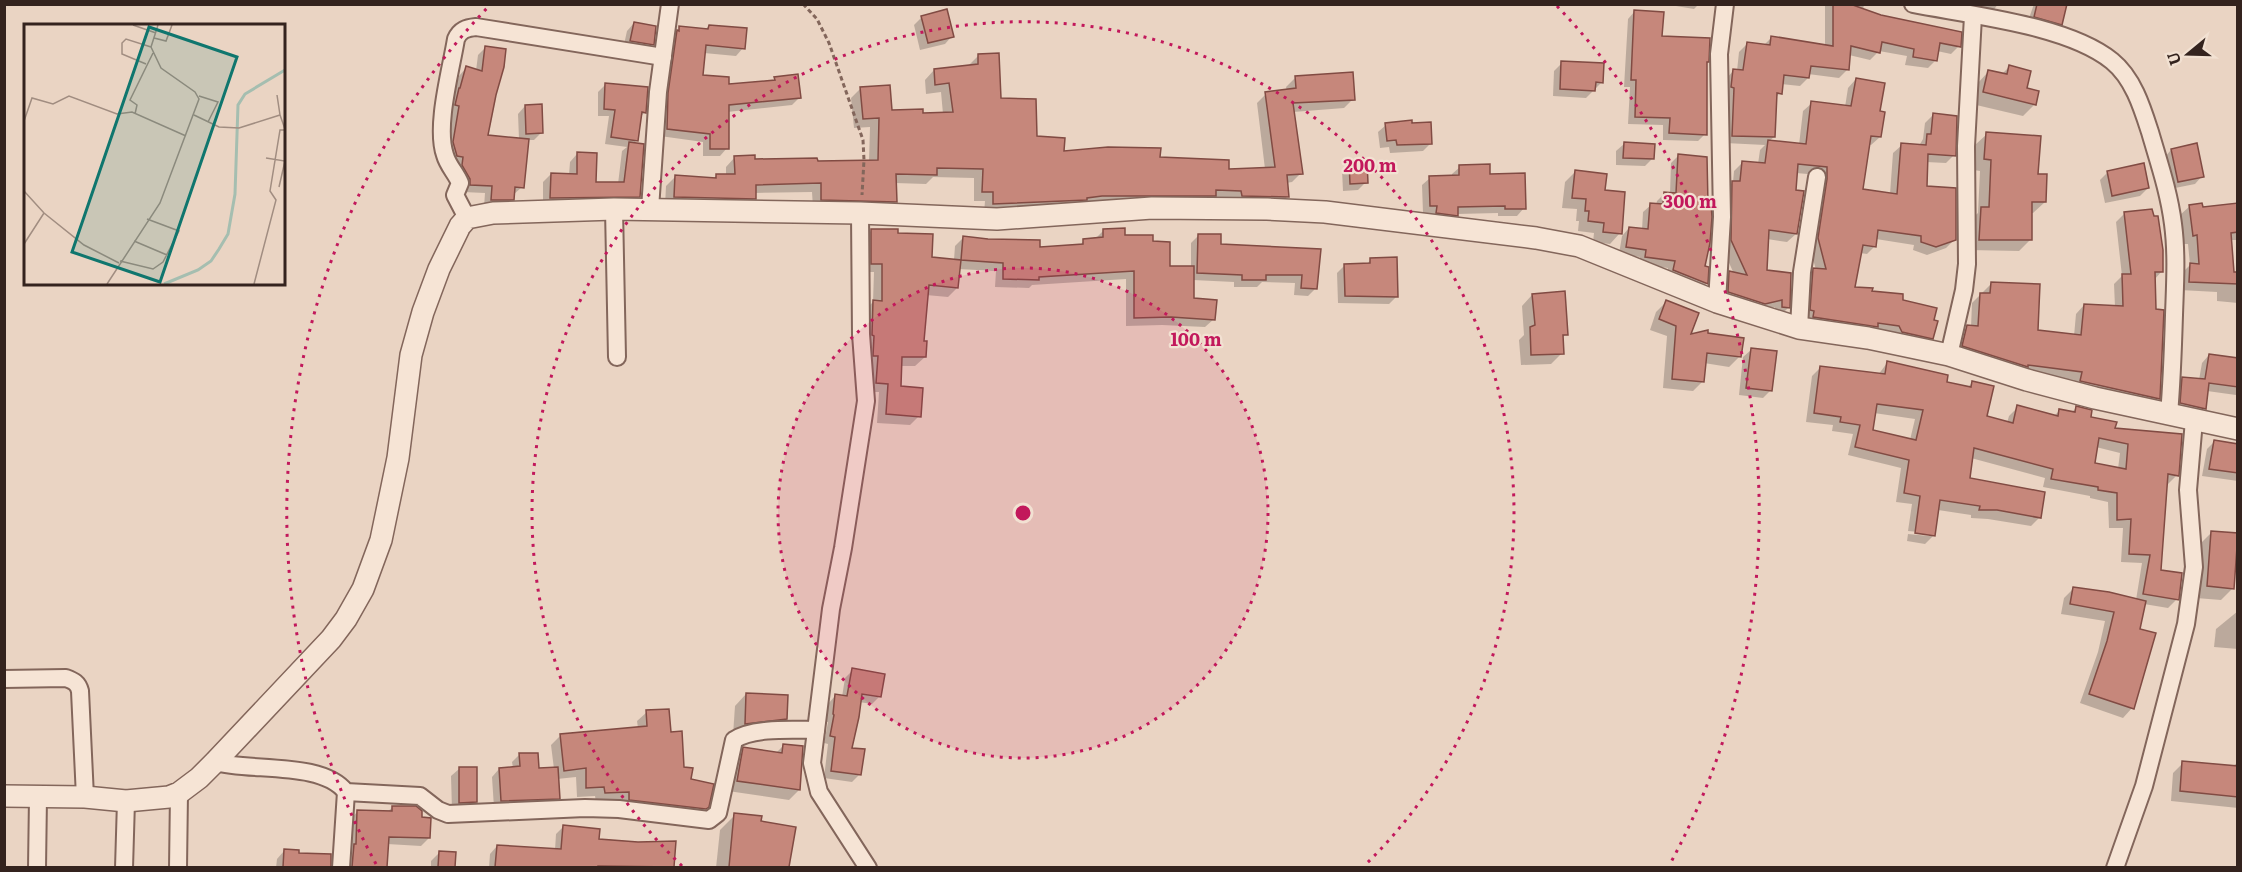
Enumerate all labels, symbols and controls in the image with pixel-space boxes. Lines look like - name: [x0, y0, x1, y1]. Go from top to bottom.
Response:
- inset map: [24, 24, 285, 285]
- north arrow: [2158, 24, 2218, 84]
- text: U: [2159, 49, 2186, 69]
- text: 200 m: [1343, 151, 1397, 178]
- text: 300 m: [1663, 187, 1717, 214]
- text: 100 m: [1170, 325, 1222, 352]
- centre of rings: [1013, 503, 1033, 523]

